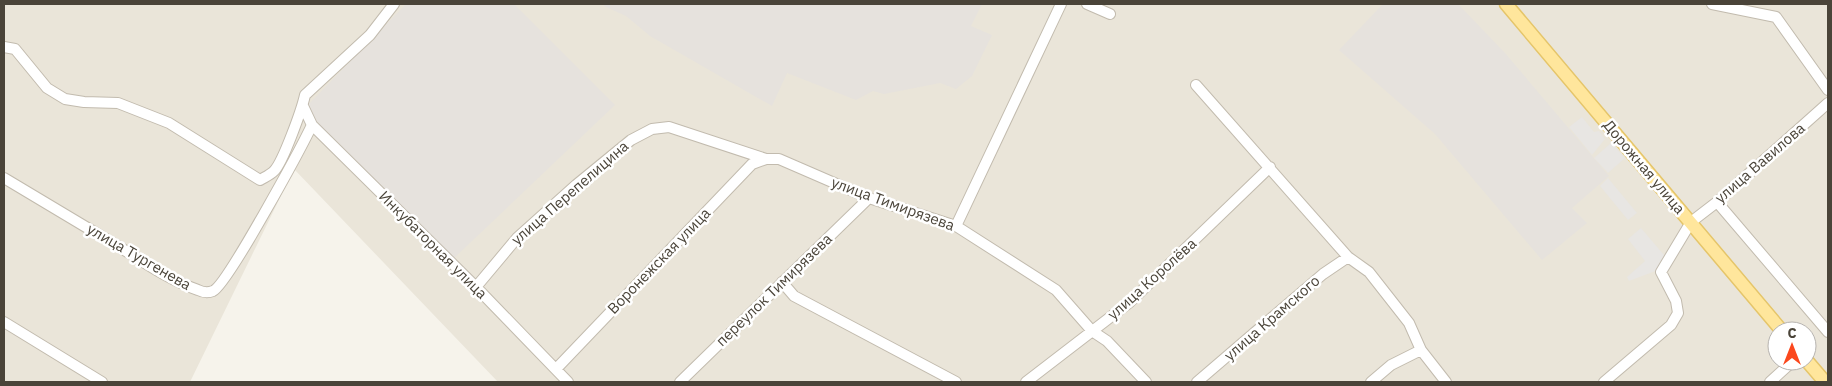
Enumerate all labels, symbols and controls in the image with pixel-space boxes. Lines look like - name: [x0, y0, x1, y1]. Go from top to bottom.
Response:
- street label: Дорожная улица: [1599, 116, 1689, 218]
- street label: улица Вавилова: [1711, 118, 1809, 207]
- street label: улица Перепелицина: [507, 136, 632, 249]
- street label: улица Тимирязева: [829, 172, 957, 235]
- street label: Инкубаторная улица: [375, 187, 491, 303]
- street label: Воронежская улица: [603, 204, 714, 318]
- street label: улица Тургенева: [84, 219, 195, 294]
- street label: переулок Тимирязева: [712, 229, 836, 350]
- street label: улица Королёва: [1103, 234, 1200, 324]
- street label: улица Крамского: [1220, 271, 1323, 364]
- north arrow: [1767, 321, 1817, 371]
- text: С: [1787, 324, 1797, 342]

